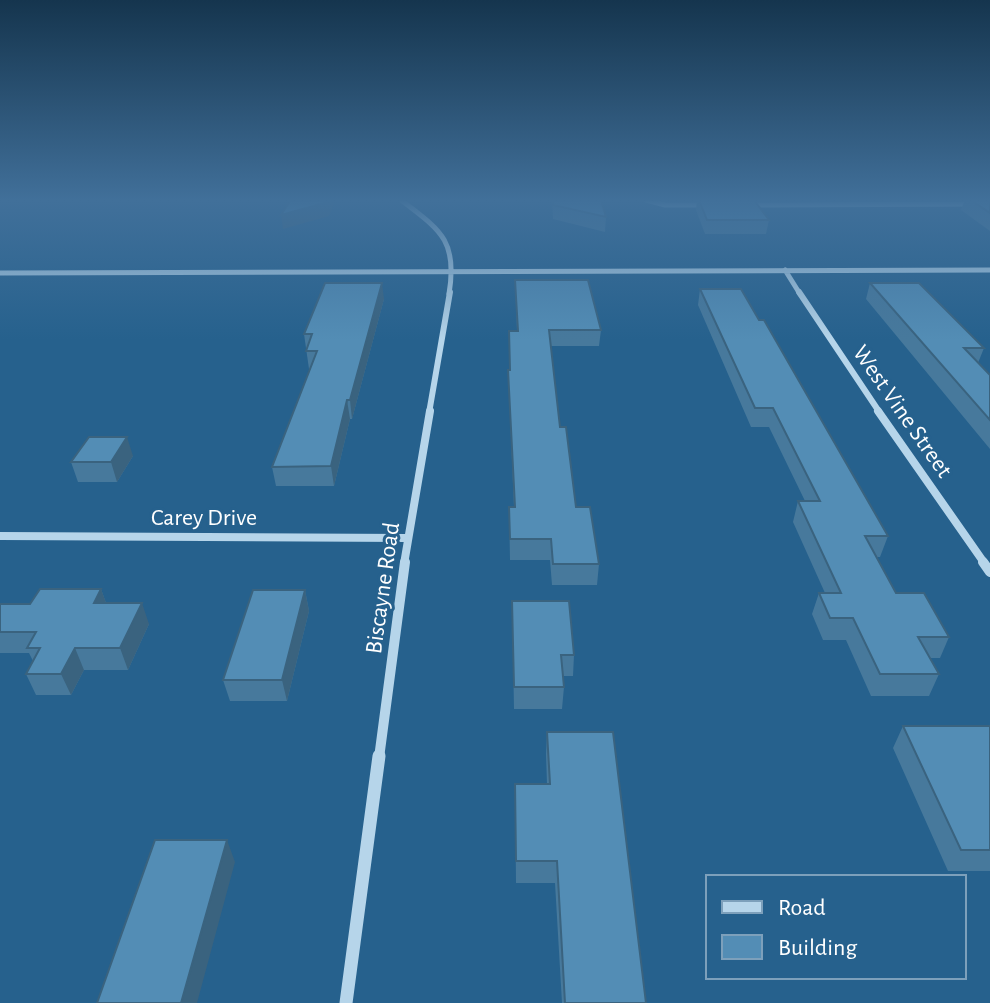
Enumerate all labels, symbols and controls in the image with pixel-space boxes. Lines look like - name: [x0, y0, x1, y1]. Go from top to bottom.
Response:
- street label: West Vine Street: [848, 341, 957, 482]
- street label: Carey Drive: [151, 506, 257, 530]
- street label: Biscayne Road: [362, 521, 404, 656]
- legend: [706, 875, 966, 979]
- text: Road: [778, 896, 826, 920]
- text: Building: [778, 936, 857, 960]

